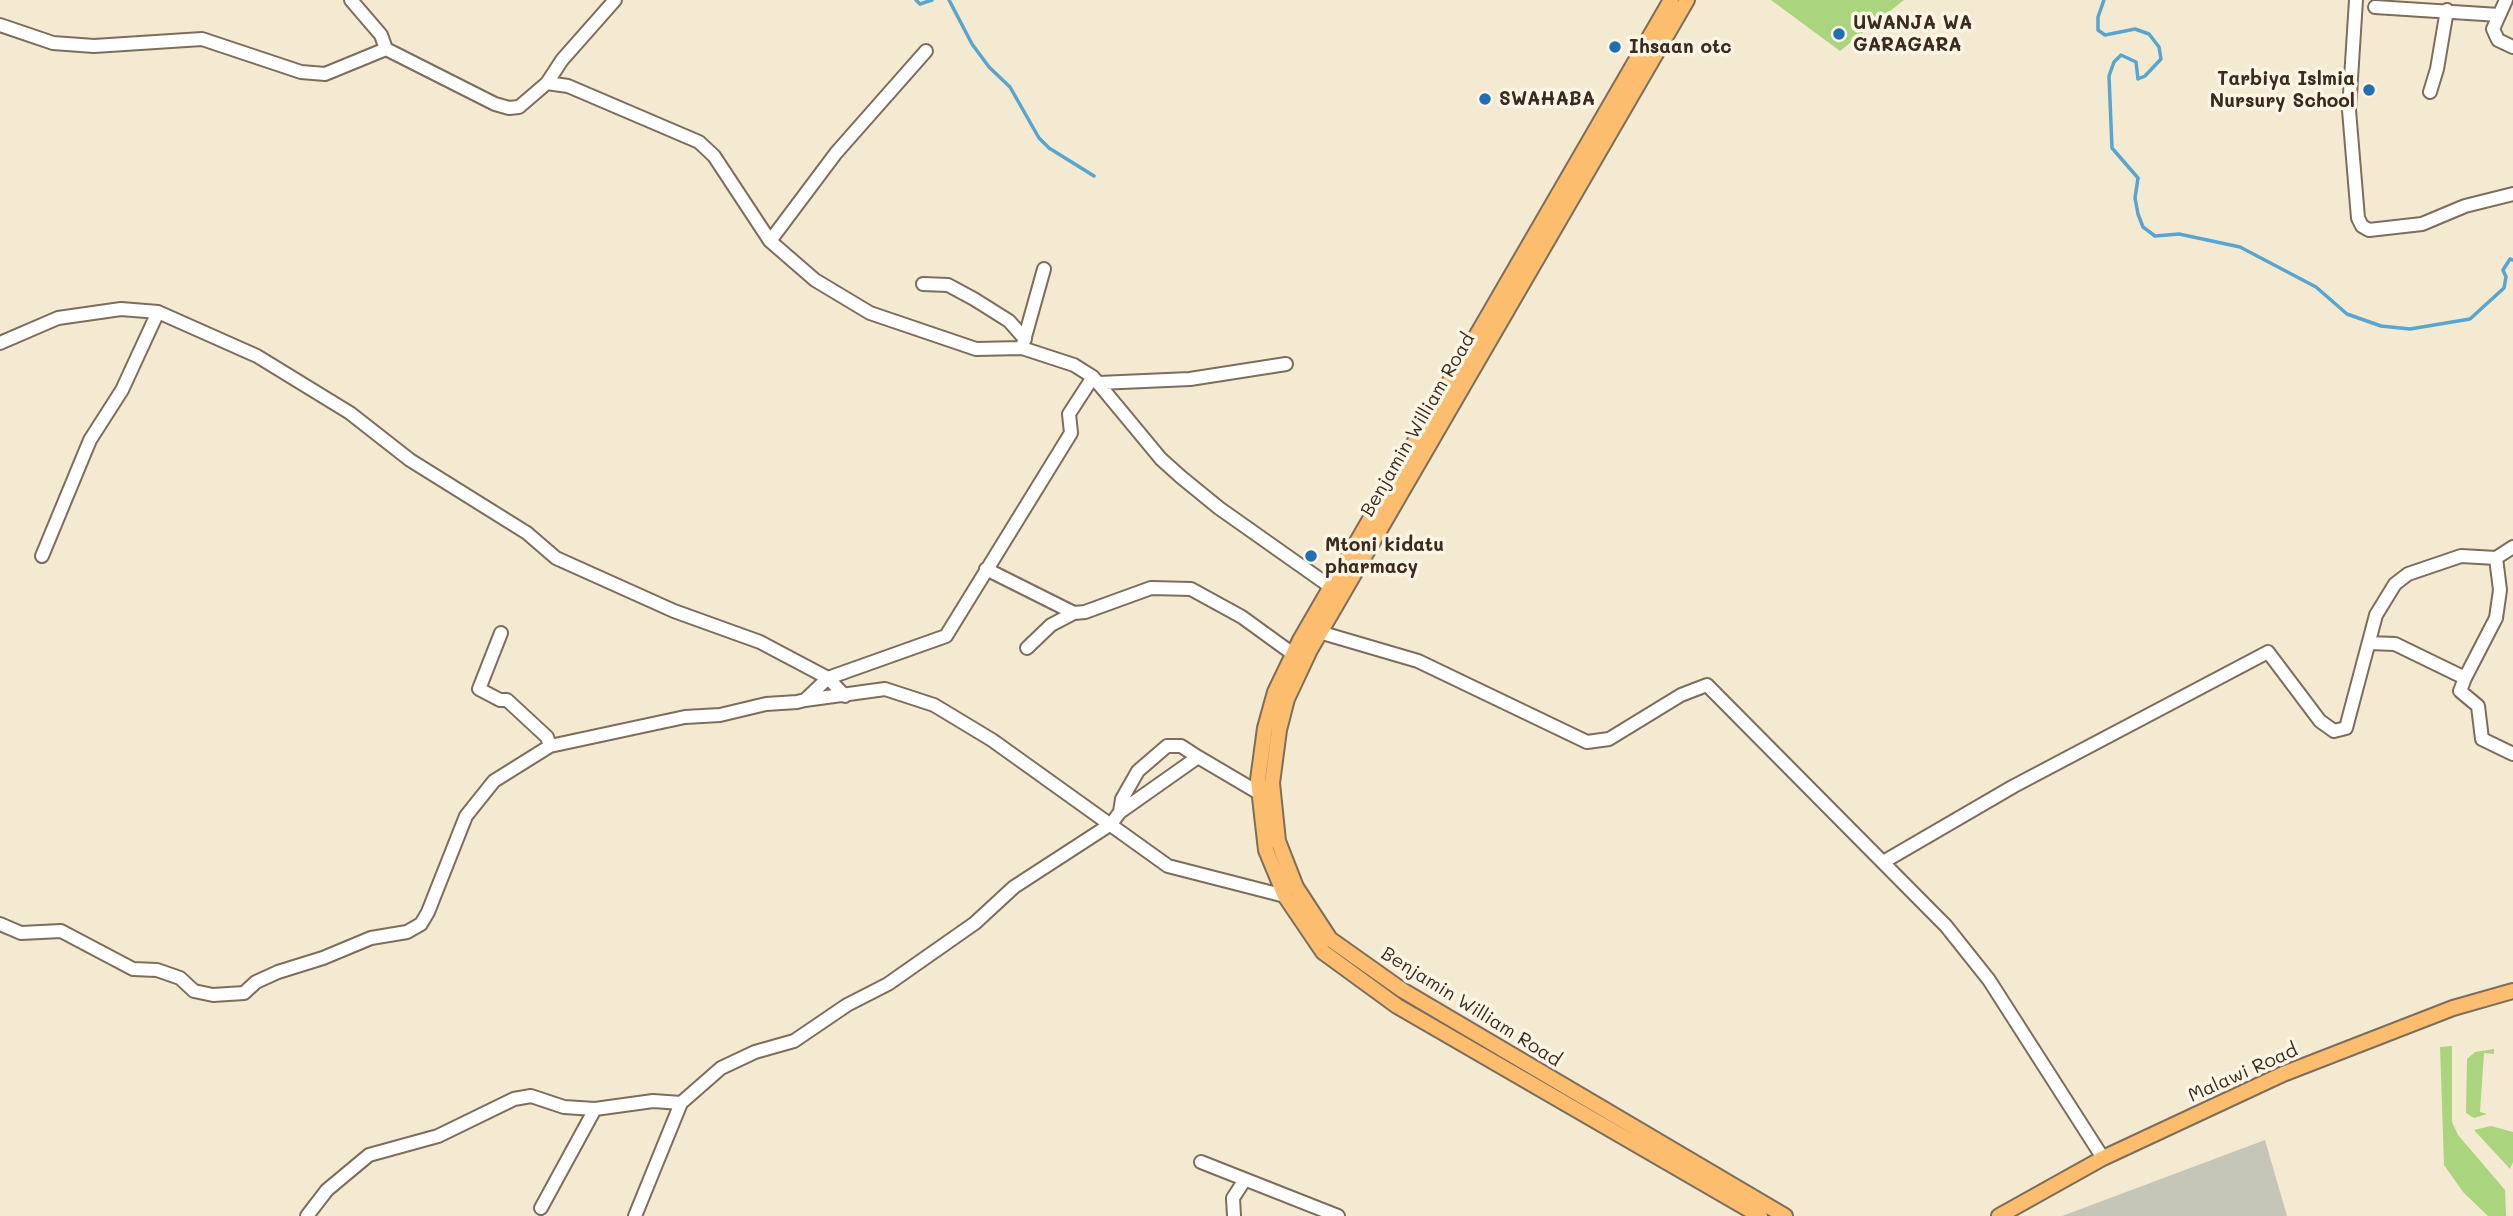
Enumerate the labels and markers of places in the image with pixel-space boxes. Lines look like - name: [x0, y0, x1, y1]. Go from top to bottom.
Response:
- place label: UWANJA WA GARAGARA: [1853, 12, 1972, 56]
- marker: UWANJA WA GARAGARA: [1831, 26, 1847, 42]
- place label: Ihsaan otc: [1629, 36, 1732, 58]
- marker: Ihsaan otc: [1607, 39, 1623, 55]
- place label: Tarbiya Islmia Nursury School: [2210, 68, 2355, 112]
- marker: Tarbiya Islmia Nursury School: [2361, 82, 2377, 98]
- place label: SWAHABA: [1499, 88, 1595, 110]
- marker: SWAHABA: [1477, 91, 1493, 107]
- place label: Mtoni kidatu pharmacy: [1325, 534, 1444, 578]
- marker: Mtoni kidatu pharmacy: [1303, 548, 1319, 564]

